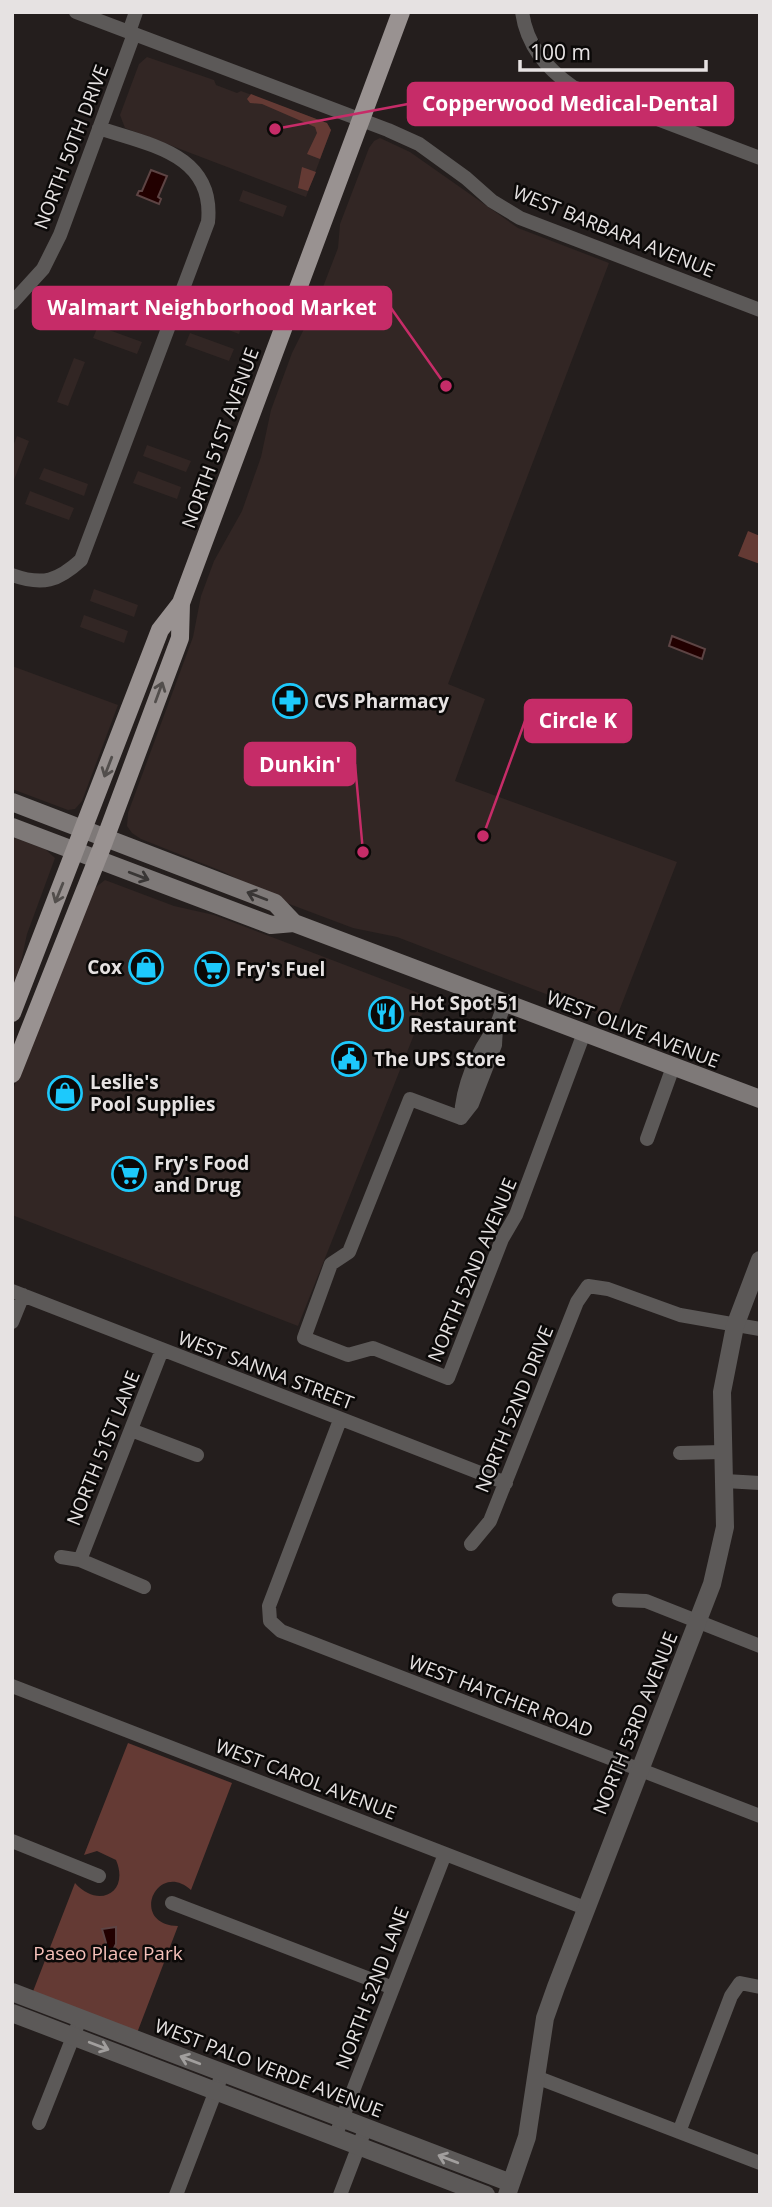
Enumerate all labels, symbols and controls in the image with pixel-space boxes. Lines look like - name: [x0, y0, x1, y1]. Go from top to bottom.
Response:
- scale bar: [520, 28, 706, 72]
- text: 100 m: [530, 38, 591, 66]
- street label: NORTH 50TH DRIVE: [28, 61, 114, 233]
- callout: Copperwood Medical-Dental: [408, 83, 733, 125]
- text: Copperwood Medical-Dental: [422, 89, 718, 117]
- street label: WEST BARBARA AVENUE: [509, 179, 719, 283]
- callout: Walmart Neighborhood Market: [33, 287, 391, 329]
- text: Walmart Neighborhood Market: [47, 293, 377, 321]
- street label: NORTH 51ST AVENUE: [175, 344, 265, 532]
- one-way arrow: [154, 682, 166, 704]
- pharmacy icon: CVS Pharmacy: [271, 682, 309, 720]
- place label: CVS Pharmacy: [314, 688, 449, 714]
- callout: Circle K: [525, 700, 631, 742]
- text: Circle K: [539, 706, 617, 734]
- callout: Dunkin': [245, 743, 355, 785]
- text: Dunkin': [259, 750, 341, 778]
- one-way arrow: [100, 755, 113, 777]
- one-way arrow: [127, 871, 149, 883]
- one-way arrow: [52, 881, 65, 903]
- one-way arrow: [247, 889, 269, 902]
- shop icon: Cox: [127, 948, 165, 986]
- supermarket icon: Fry's Fuel: [193, 950, 231, 988]
- place label: Cox: [87, 954, 122, 980]
- place label: Fry's Fuel: [236, 956, 325, 982]
- street label: WEST OLIVE AVENUE: [543, 984, 723, 1074]
- place label: Hot Spot 51 Restaurant: [410, 990, 519, 1038]
- restaurant icon: Hot Spot 51 Restaurant: [367, 995, 405, 1033]
- public building icon: The UPS Store: [330, 1040, 368, 1078]
- place label: The UPS Store: [374, 1046, 506, 1072]
- place label: Leslie's Pool Supplies: [90, 1069, 215, 1117]
- shop icon: Leslie's Pool Supplies: [46, 1074, 84, 1112]
- place label: Fry's Food and Drug: [154, 1150, 249, 1198]
- supermarket icon: Fry's Food and Drug: [110, 1155, 148, 1193]
- street label: NORTH 52ND AVENUE: [421, 1174, 523, 1366]
- street label: NORTH 52ND DRIVE: [469, 1322, 559, 1496]
- street label: WEST SANNA STREET: [174, 1325, 358, 1416]
- street label: NORTH 51ST LANE: [60, 1367, 146, 1529]
- street label: NORTH 53RD AVENUE: [586, 1628, 684, 1818]
- street label: WEST HATCHER ROAD: [405, 1649, 597, 1743]
- street label: WEST CAROL AVENUE: [212, 1732, 400, 1826]
- street label: NORTH 52ND LANE: [329, 1903, 415, 2073]
- park label: Paseo Place Park: [33, 1940, 183, 1966]
- street label: WEST PALO VERDE AVENUE: [151, 2012, 387, 2124]
- one-way arrow: [87, 2041, 109, 2053]
- one-way arrow: [179, 2052, 201, 2065]
- one-way arrow: [437, 2151, 459, 2164]

